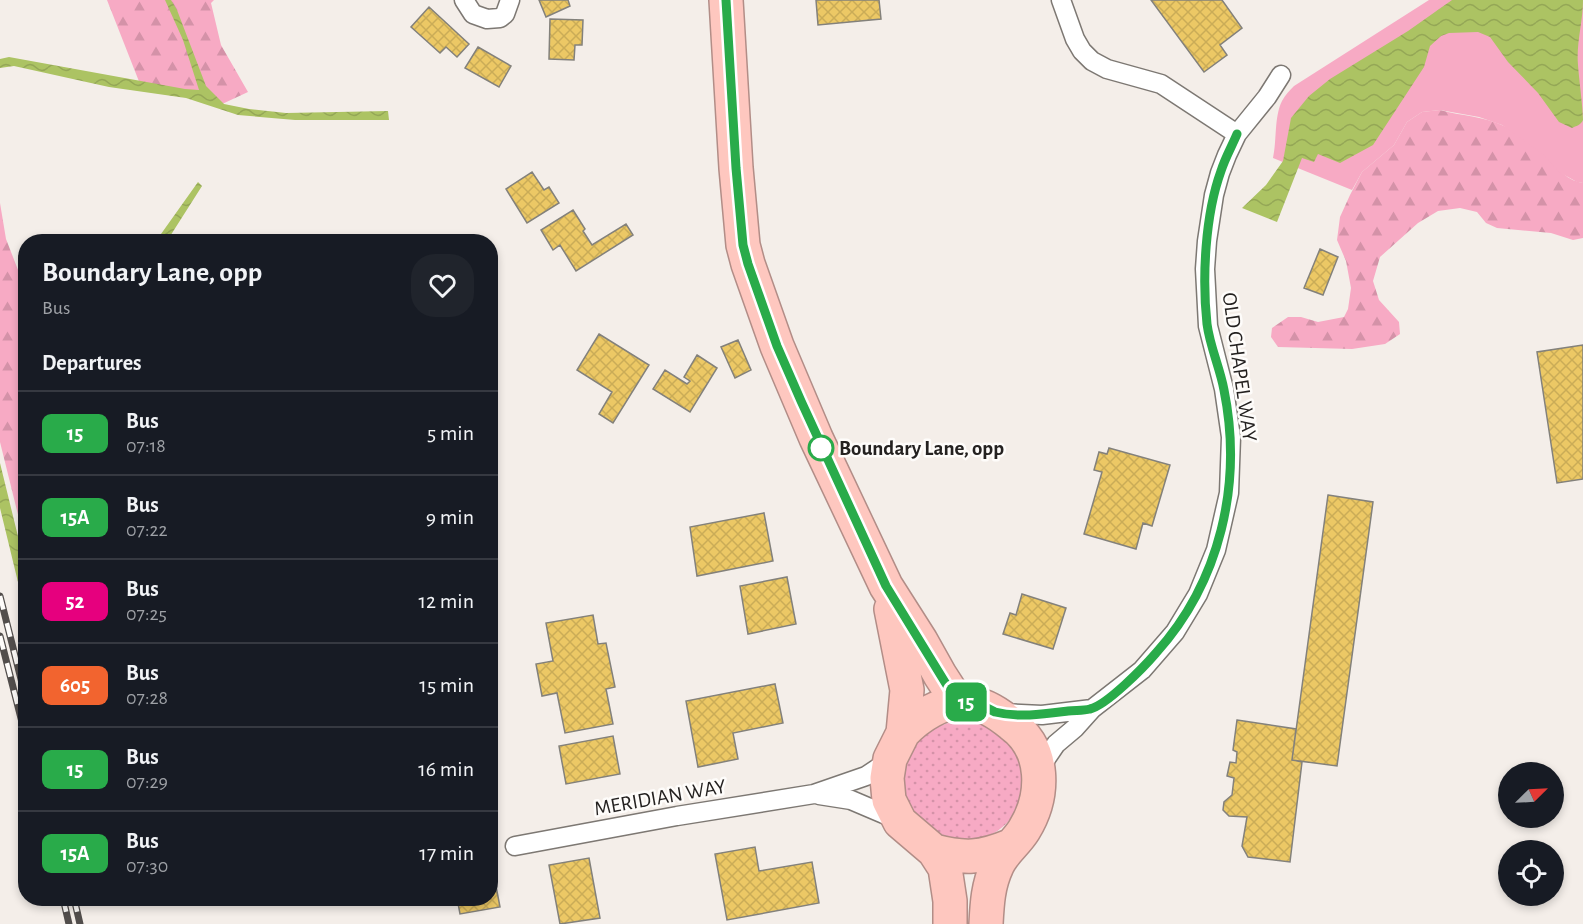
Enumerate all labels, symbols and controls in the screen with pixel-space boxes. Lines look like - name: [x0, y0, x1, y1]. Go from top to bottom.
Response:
- button: heart: [411, 254, 474, 317]
- text: Boundary Lane, opp: [42, 259, 262, 287]
- street label: OLD CHAPEL WAY: [1219, 291, 1260, 443]
- text: Bus: [42, 298, 70, 318]
- text: Departures: [42, 352, 142, 374]
- text: Bus: [126, 410, 159, 432]
- text: 5 min: [427, 422, 474, 444]
- text: 15: [67, 423, 83, 444]
- marker: Boundary Lane, opp: [808, 435, 834, 461]
- text: 07:18: [126, 436, 166, 456]
- place label: Boundary Lane, opp: [839, 438, 1004, 459]
- text: Bus: [126, 494, 159, 516]
- text: 9 min: [426, 506, 474, 528]
- text: 15A: [60, 507, 90, 528]
- text: 07:22: [126, 520, 168, 540]
- text: Bus: [126, 578, 159, 600]
- text: 12 min: [419, 590, 474, 612]
- text: 52: [66, 591, 84, 612]
- text: 07:25: [126, 604, 167, 624]
- text: Bus: [126, 662, 159, 684]
- text: 15 min: [419, 674, 474, 696]
- text: 605: [60, 675, 90, 696]
- line badge: 15: [939, 682, 993, 722]
- text: 07:28: [126, 688, 168, 708]
- text: 15: [958, 692, 974, 713]
- text: Bus: [126, 746, 159, 768]
- text: 16 min: [418, 758, 474, 780]
- text: 15: [67, 759, 83, 780]
- north arrow: [1498, 762, 1564, 828]
- map controls: [1498, 762, 1564, 906]
- text: 07:29: [126, 772, 168, 792]
- street label: MERIDIAN WAY: [592, 776, 728, 819]
- text: Bus: [126, 830, 159, 852]
- button: locate: [1498, 840, 1564, 906]
- text: 17 min: [419, 842, 474, 864]
- text: 15A: [60, 843, 90, 864]
- text: 07:30: [126, 856, 168, 876]

